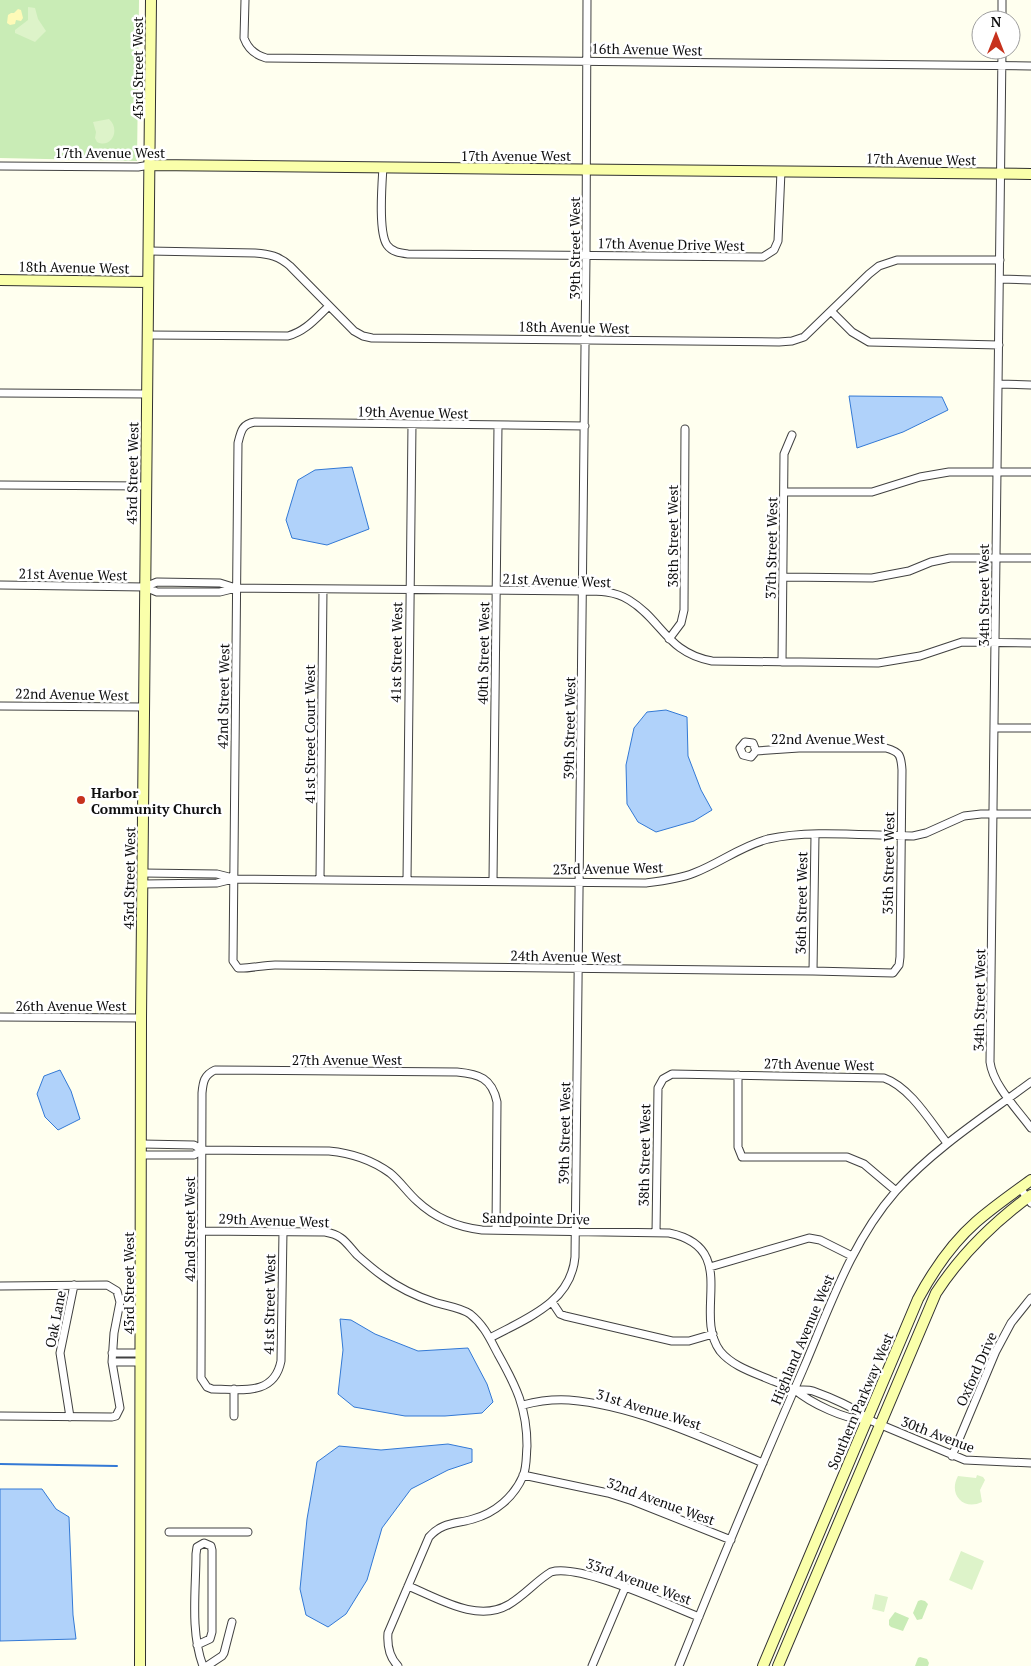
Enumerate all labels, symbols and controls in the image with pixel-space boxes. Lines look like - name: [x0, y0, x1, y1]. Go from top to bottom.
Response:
- north arrow: [971, 10, 1021, 60]
- text: N: [991, 12, 1002, 31]
- street label: 43rd Street West: [128, 16, 147, 119]
- street label: 16th Avenue West: [591, 39, 704, 59]
- street label: 17th Avenue West: [55, 143, 166, 162]
- street label: 17th Avenue West: [461, 146, 572, 165]
- street label: 17th Avenue West: [866, 149, 977, 169]
- street label: 39th Street West: [565, 196, 584, 299]
- street label: 17th Avenue Drive West: [597, 233, 746, 255]
- street label: 18th Avenue West: [18, 257, 131, 277]
- street label: 18th Avenue West: [518, 317, 631, 337]
- street label: 19th Avenue West: [357, 402, 470, 422]
- street label: 43rd Street West: [122, 421, 142, 525]
- street label: 38th Street West: [663, 484, 682, 587]
- street label: 37th Street West: [761, 496, 781, 599]
- street label: 34th Street West: [974, 543, 993, 646]
- street label: 21st Avenue West: [18, 564, 128, 584]
- street label: 21st Avenue West: [502, 569, 613, 591]
- street label: 41st Street West: [386, 601, 406, 703]
- street label: 40th Street West: [473, 601, 493, 705]
- street label: 42nd Street West: [213, 642, 233, 749]
- street label: 41st Street Court West: [300, 664, 319, 804]
- street label: 39th Street West: [559, 676, 579, 780]
- street label: 22nd Avenue West: [15, 684, 130, 705]
- street label: 22nd Avenue West: [771, 729, 886, 748]
- place label: Harbor Community Church: [91, 783, 222, 818]
- marker: Harbor Community Church: [75, 794, 87, 806]
- street label: 35th Street West: [878, 811, 898, 915]
- street label: 43rd Street West: [119, 826, 139, 930]
- street label: 36th Street West: [791, 851, 811, 955]
- street label: 23rd Avenue West: [552, 858, 664, 878]
- street label: 24th Avenue West: [510, 946, 623, 966]
- street label: 34th Street West: [969, 948, 989, 1052]
- street label: 26th Avenue West: [15, 996, 127, 1015]
- street label: 27th Avenue West: [292, 1050, 403, 1069]
- street label: 27th Avenue West: [764, 1054, 875, 1074]
- street label: 39th Street West: [554, 1081, 574, 1185]
- street label: 38th Street West: [634, 1103, 654, 1207]
- street label: 42nd Street West: [180, 1175, 199, 1282]
- street label: Sandpointe Drive: [482, 1208, 590, 1228]
- street label: 29th Avenue West: [218, 1209, 331, 1231]
- street label: 43rd Street West: [119, 1231, 138, 1334]
- street label: 41st Street West: [259, 1253, 279, 1355]
- street label: Highland Avenue West: [766, 1270, 838, 1407]
- street label: Oak Lane: [40, 1289, 70, 1349]
- street label: Southern Parkway West: [823, 1329, 898, 1472]
- street label: Oxford Drive: [951, 1329, 1001, 1409]
- street label: 31st Avenue West: [594, 1384, 705, 1434]
- street label: 30th Avenue: [899, 1411, 977, 1457]
- street label: 32nd Avenue West: [604, 1473, 718, 1530]
- street label: 33rd Avenue West: [584, 1553, 695, 1609]

